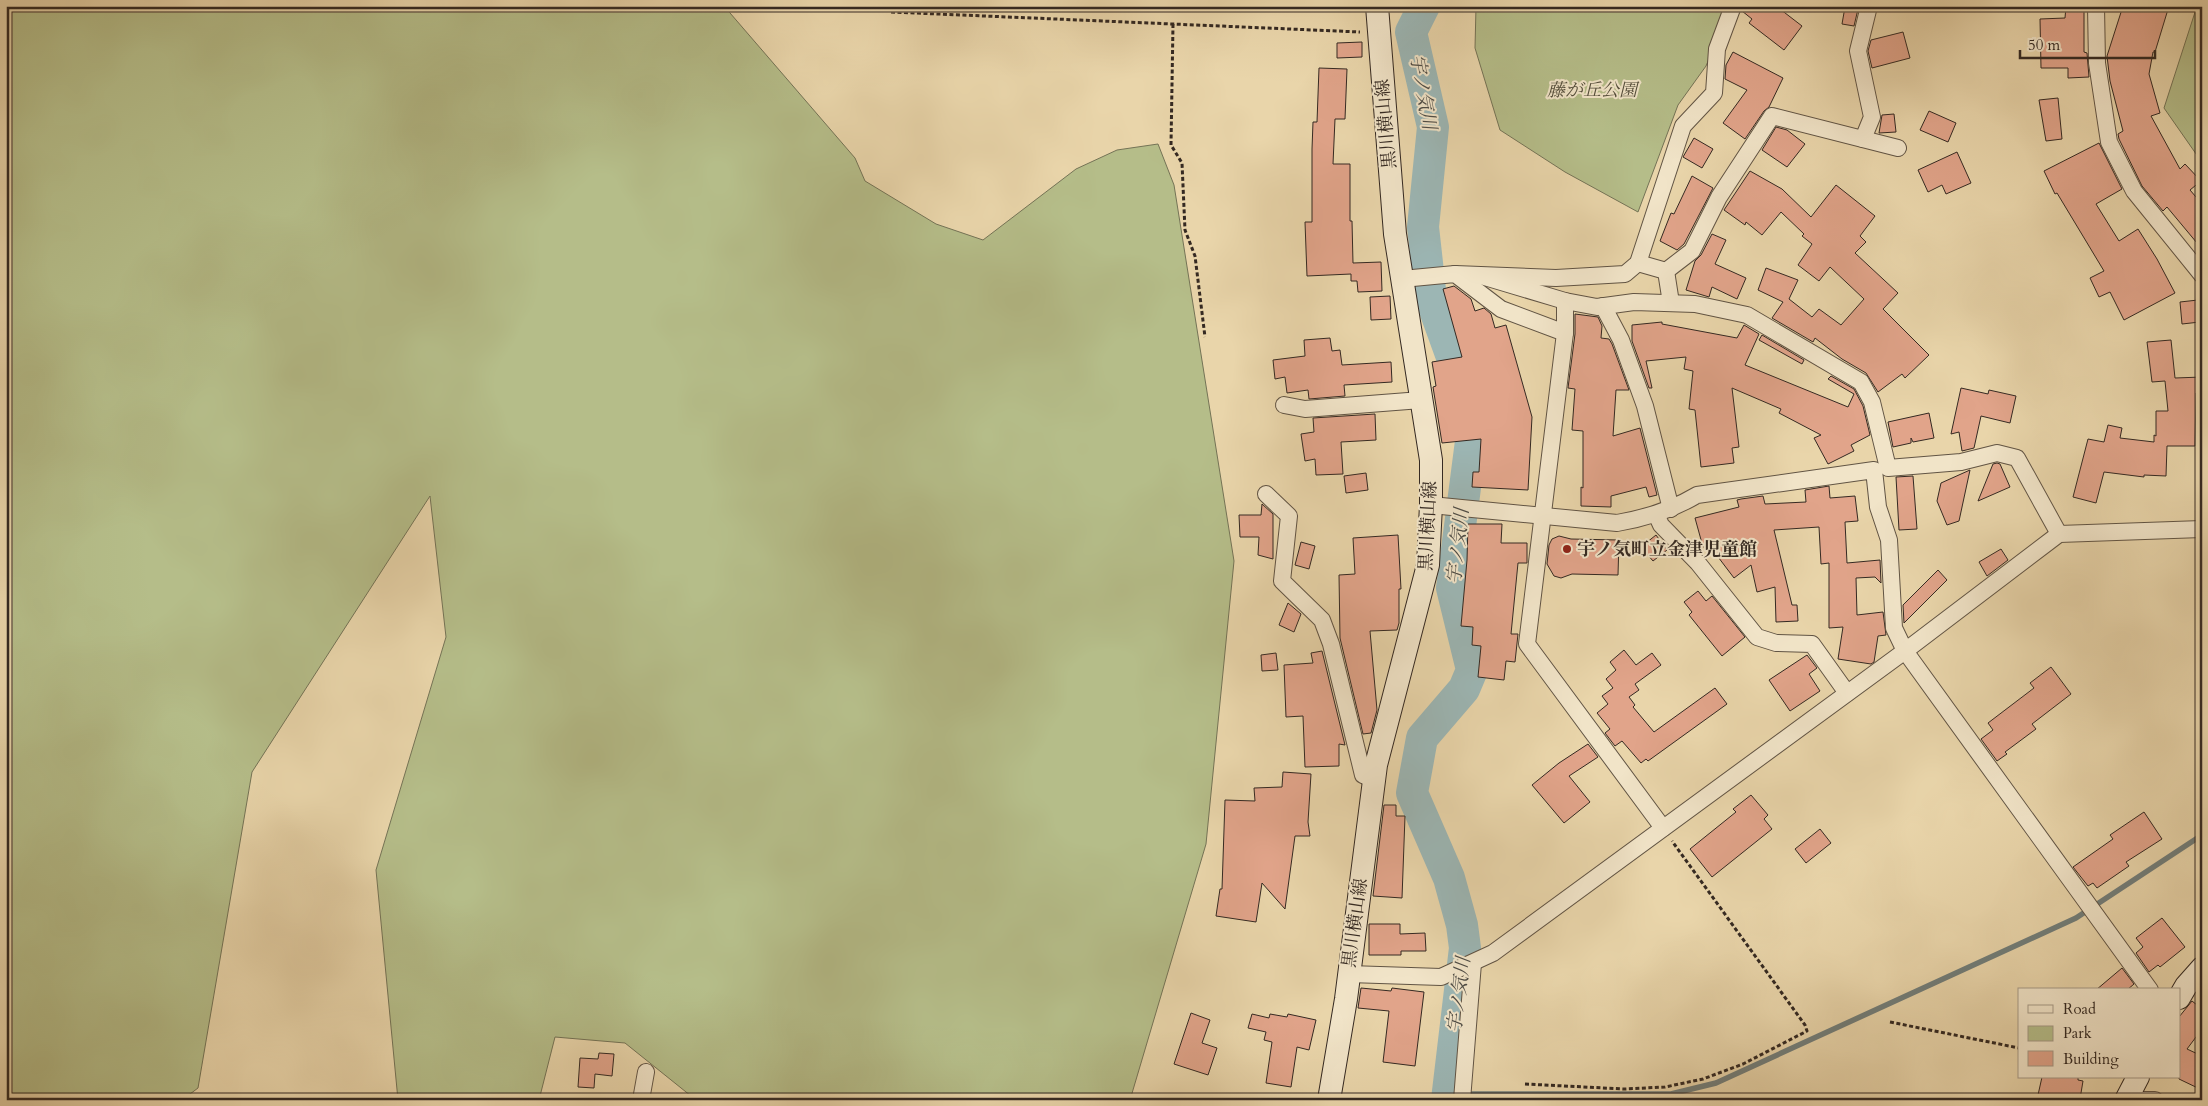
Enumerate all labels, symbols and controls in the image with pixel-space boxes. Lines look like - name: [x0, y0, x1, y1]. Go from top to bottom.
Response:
- scale bar: [2020, 28, 2156, 60]
- text: 50 m: [2028, 35, 2060, 55]
- water label: 宇ノ気川: [1404, 52, 1443, 134]
- street label: 黒川横山線: [1370, 78, 1402, 170]
- park label: 藤が丘公園: [1547, 78, 1640, 103]
- street label: 黒川横山線: [1413, 480, 1443, 572]
- water label: 宇ノ気川: [1441, 505, 1475, 585]
- place label: 宇ノ気町立金津児童館: [1577, 537, 1757, 562]
- marker: 宇ノ気町立金津児童館: [1561, 543, 1573, 555]
- street label: 黒川横山線: [1336, 877, 1374, 969]
- water label: 宇ノ気川: [1441, 954, 1477, 1034]
- legend: [2018, 988, 2180, 1078]
- text: Road: [2063, 999, 2096, 1019]
- text: Park: [2063, 1023, 2092, 1043]
- text: Building: [2063, 1049, 2119, 1069]

